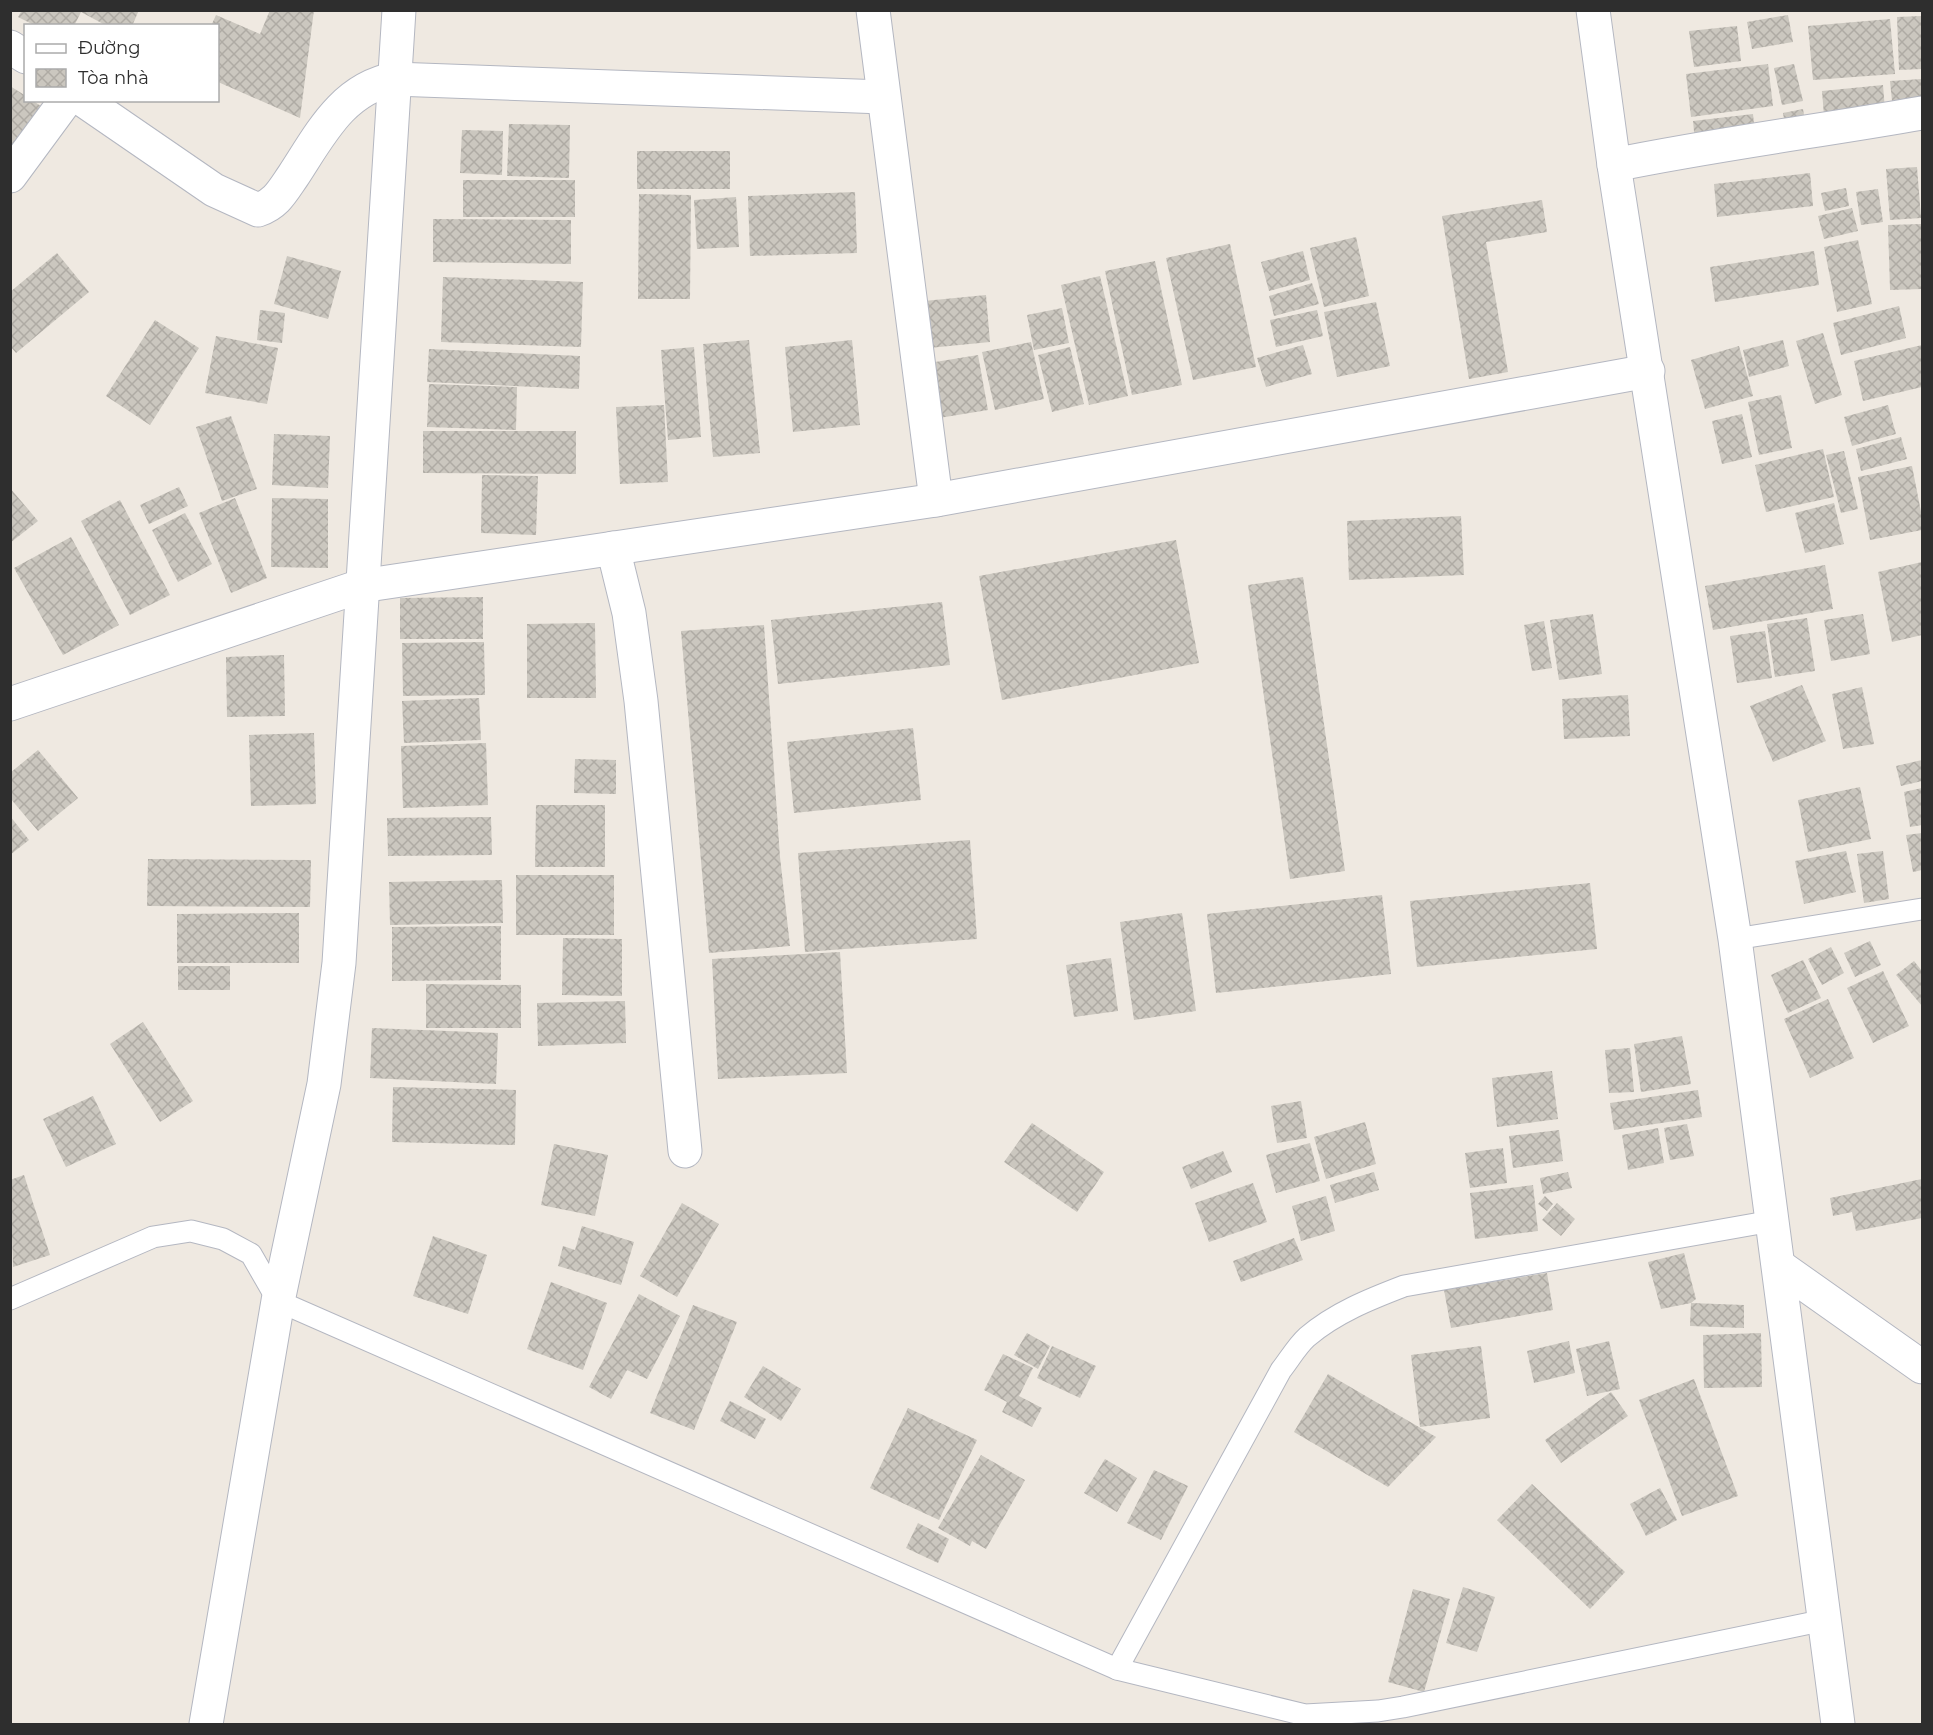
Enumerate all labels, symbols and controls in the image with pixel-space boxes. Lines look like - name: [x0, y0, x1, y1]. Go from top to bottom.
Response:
- legend: [24, 24, 219, 102]
- text: Đường: [78, 37, 141, 59]
- text: Tòa nhà: [78, 67, 149, 89]

